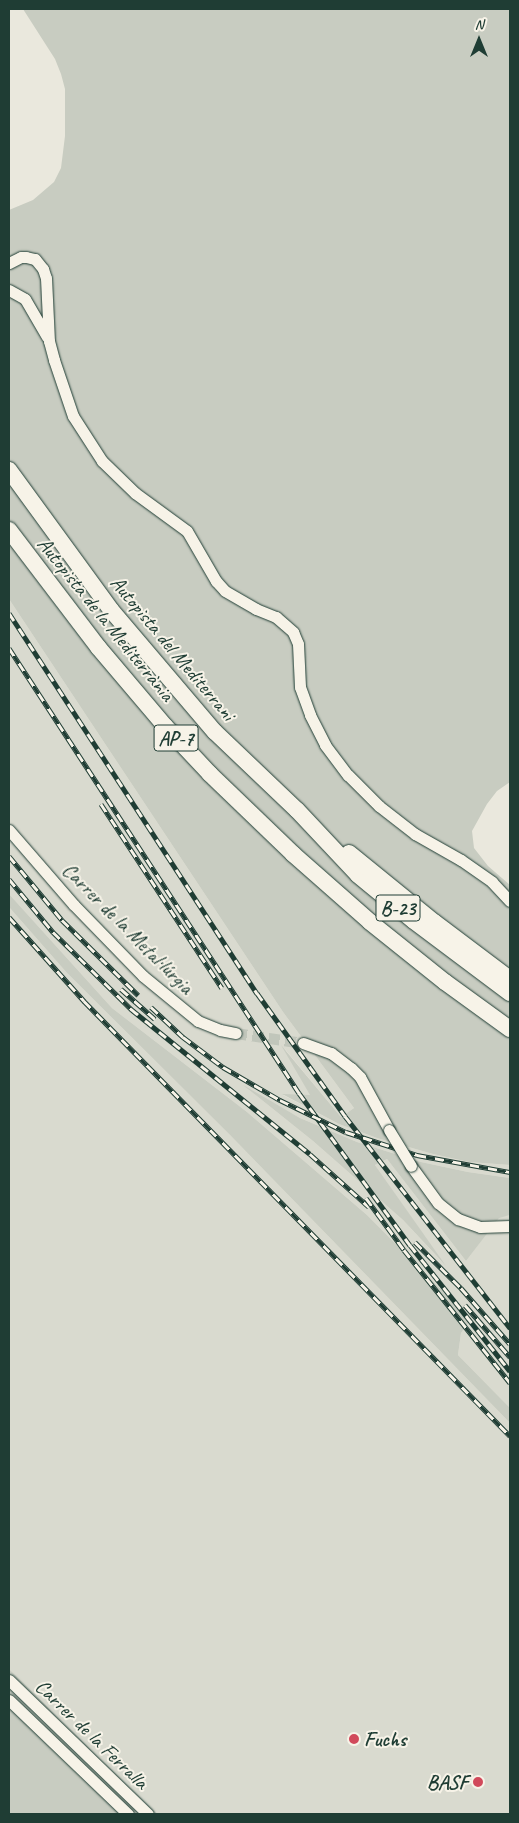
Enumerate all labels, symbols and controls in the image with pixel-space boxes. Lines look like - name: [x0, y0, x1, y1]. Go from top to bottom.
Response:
- north arrow: [454, 15, 504, 65]
- text: N: [475, 16, 483, 33]
- street label: Autopista de la Mediterrània: [32, 532, 180, 706]
- street label: Autopista del Mediterrani: [105, 570, 241, 726]
- road number: AP-7: [154, 720, 198, 756]
- street label: Carrer de la Metal·lúrgia: [57, 857, 199, 999]
- road number: B-23: [376, 890, 420, 926]
- street label: Carrer de la Ferralla: [30, 1674, 154, 1794]
- place label: Fuchs: [364, 1726, 406, 1752]
- marker: Fuchs: [348, 1733, 360, 1745]
- place label: BASF: [427, 1769, 468, 1795]
- marker: BASF: [472, 1776, 484, 1788]

